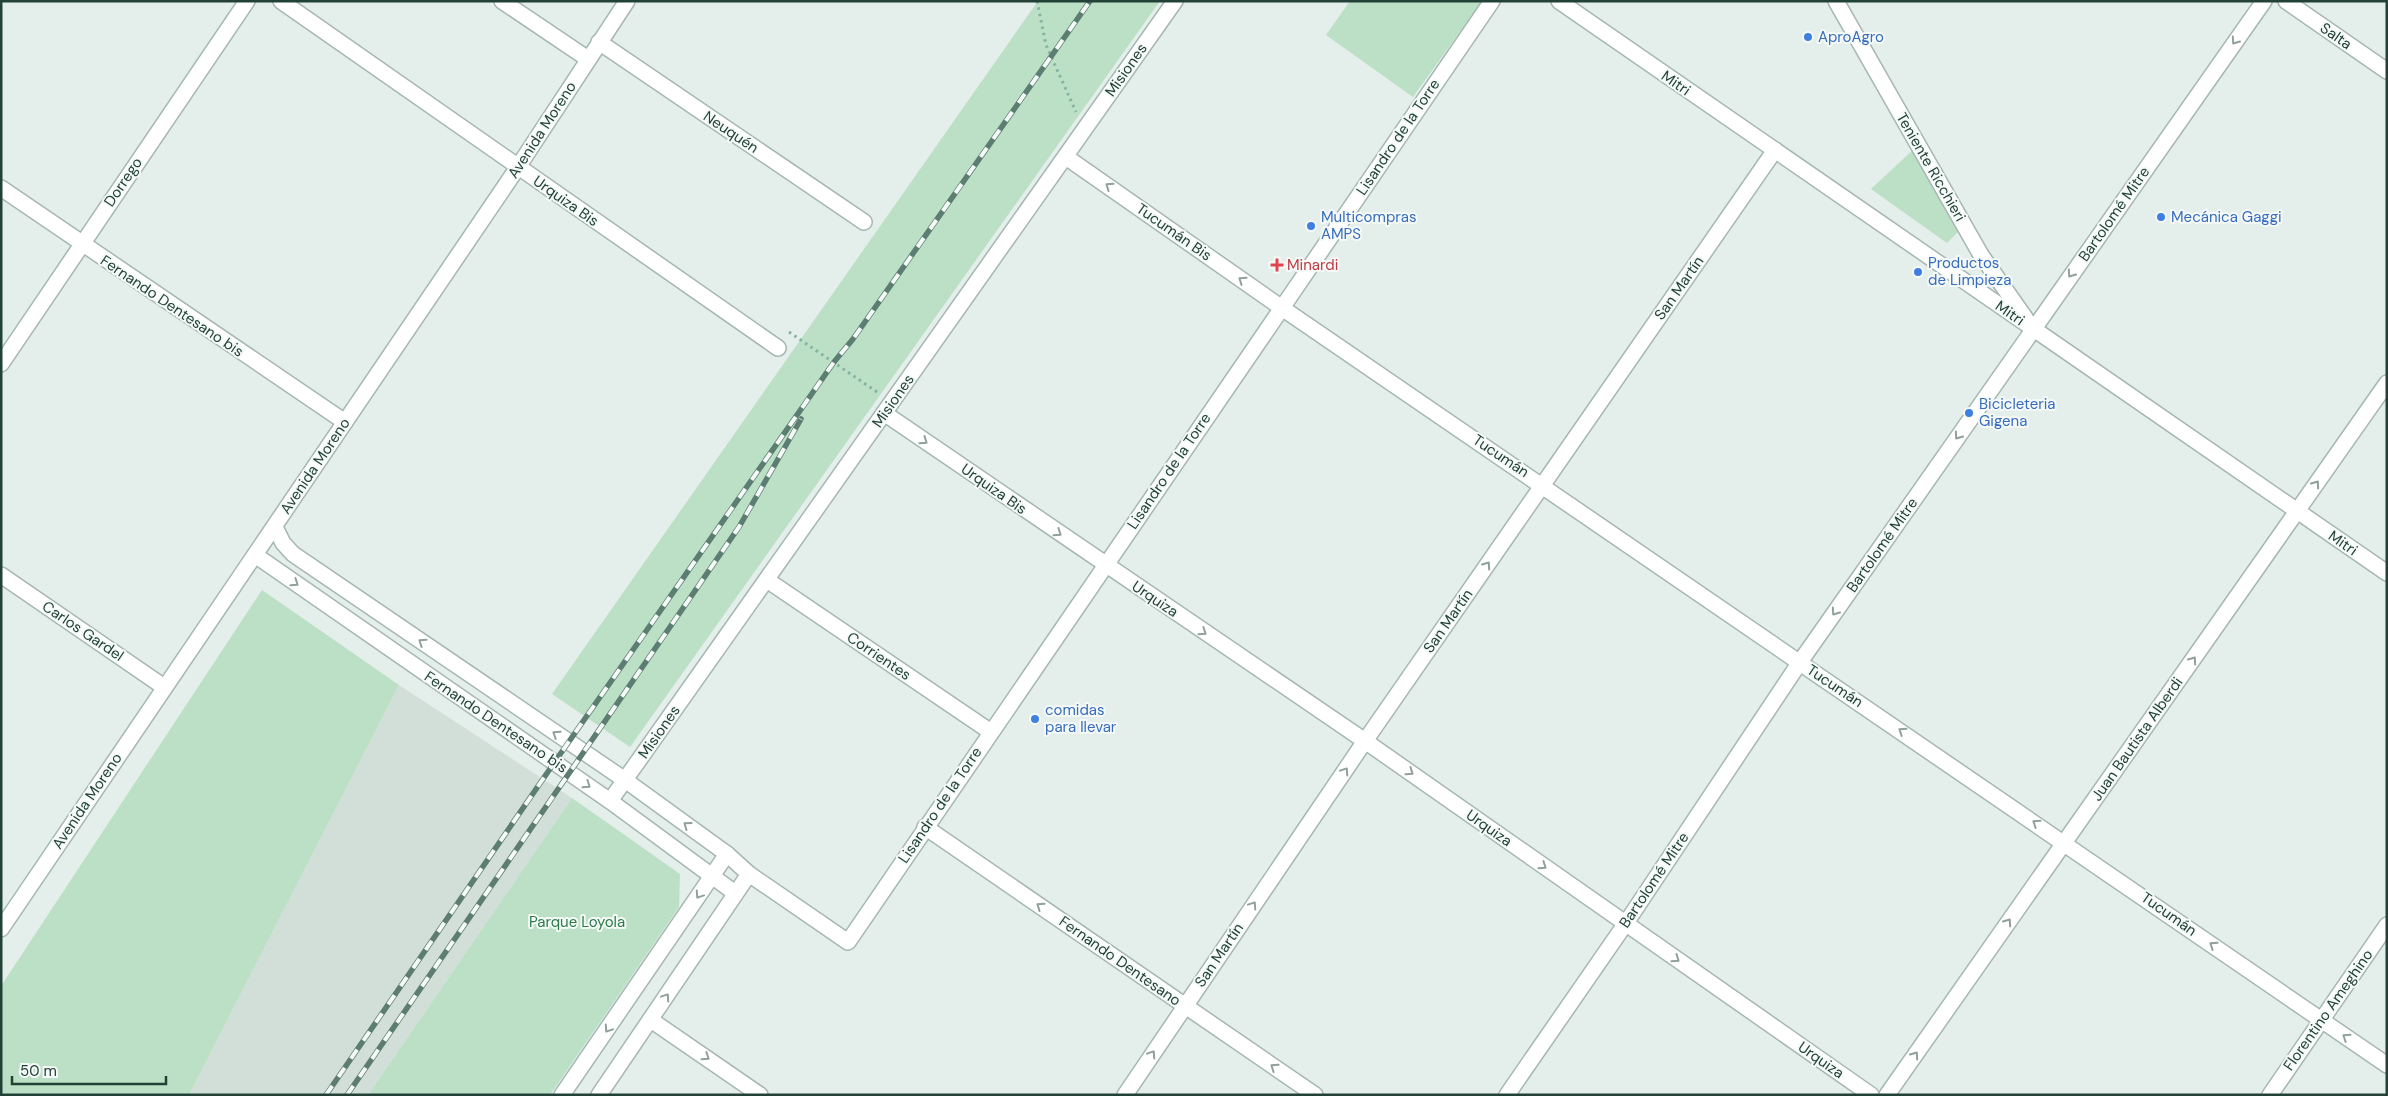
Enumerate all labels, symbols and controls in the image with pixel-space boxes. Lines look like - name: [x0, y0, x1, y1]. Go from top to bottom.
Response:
- street label: Salta: [2316, 18, 2356, 54]
- place label: AproAgro: [1818, 27, 1884, 47]
- marker: AproAgro: [1802, 31, 1814, 43]
- one-way arrow: [2232, 35, 2241, 45]
- street label: Misiones: [1100, 39, 1152, 101]
- street label: Mitri: [1657, 66, 1695, 100]
- street label: Lisandro de la Torre: [1352, 75, 1444, 199]
- street label: Avenida Moreno: [503, 78, 581, 182]
- street label: Neuquén: [699, 106, 763, 158]
- street label: Teniente Ricchieri: [1892, 109, 1970, 225]
- street label: Dorrego: [99, 153, 147, 211]
- street label: Bartolomé Mitre: [2074, 163, 2154, 265]
- street label: Urquiza Bis: [529, 171, 603, 231]
- one-way arrow: [1105, 183, 1115, 192]
- street label: Tucumán Bis: [1132, 199, 1216, 265]
- place label: Multicompras AMPS: [1321, 207, 1417, 244]
- place label: Mecánica Gaggi: [2171, 207, 2282, 227]
- marker: Mecánica Gaggi: [2155, 211, 2167, 223]
- marker: Multicompras AMPS: [1305, 220, 1317, 232]
- street label: Fernando Dentesano bis: [96, 251, 248, 361]
- street label: San Martín: [1650, 252, 1708, 324]
- place label: Productos de Limpieza: [1928, 253, 2011, 290]
- place label: Minardi: [1287, 255, 1338, 275]
- marker: Minardi: [1271, 259, 1283, 271]
- marker: Productos de Limpieza: [1912, 266, 1924, 278]
- one-way arrow: [2068, 268, 2077, 278]
- one-way arrow: [1238, 277, 1248, 286]
- street label: Mitri: [1991, 296, 2029, 330]
- street label: Misiones: [867, 370, 919, 432]
- place label: Bicicleteria Gigena: [1979, 394, 2056, 431]
- marker: Bicicleteria Gigena: [1963, 407, 1975, 419]
- street label: Lisandro de la Torre: [1123, 409, 1215, 533]
- street label: Avenida Moreno: [275, 414, 355, 518]
- street label: Tucumán: [1469, 430, 1533, 482]
- one-way arrow: [1955, 430, 1964, 440]
- one-way arrow: [918, 435, 928, 444]
- street label: Urquiza Bis: [957, 459, 1031, 519]
- one-way arrow: [2310, 480, 2319, 490]
- street label: Bartolomé Mitre: [1842, 494, 1922, 596]
- street label: Mitri: [2324, 526, 2362, 560]
- one-way arrow: [1052, 527, 1062, 536]
- one-way arrow: [1481, 561, 1490, 571]
- street label: Urquiza: [1128, 576, 1182, 622]
- one-way arrow: [290, 577, 299, 586]
- street label: San Martín: [1419, 585, 1477, 657]
- street label: Carlos Gardel: [38, 596, 128, 666]
- one-way arrow: [1832, 606, 1841, 616]
- one-way arrow: [1198, 626, 1207, 635]
- street label: Corrientes: [843, 627, 915, 685]
- one-way arrow: [418, 639, 427, 648]
- one-way arrow: [2187, 657, 2195, 666]
- street label: Tucumán: [1803, 660, 1867, 712]
- street label: Fernando Dentesano bis: [420, 667, 572, 777]
- street label: Juan Bautista Alberdi: [2087, 673, 2187, 805]
- place label: comidas para llevar: [1045, 700, 1117, 737]
- street label: Misiones: [633, 701, 685, 763]
- marker: comidas para llevar: [1029, 713, 1041, 725]
- one-way arrow: [1898, 728, 1907, 737]
- one-way arrow: [552, 731, 561, 740]
- street label: Lisandro de la Torre: [894, 743, 986, 867]
- street label: Avenida Moreno: [47, 749, 127, 853]
- one-way arrow: [1404, 766, 1414, 775]
- one-way arrow: [1339, 767, 1348, 777]
- one-way arrow: [582, 779, 591, 788]
- street label: Urquiza: [1462, 805, 1516, 851]
- one-way arrow: [2032, 819, 2041, 829]
- one-way arrow: [684, 823, 693, 831]
- street label: Bartolomé Mitre: [1615, 828, 1693, 932]
- one-way arrow: [1537, 860, 1547, 869]
- street label: Tucumán: [2137, 888, 2201, 940]
- one-way arrow: [696, 889, 706, 898]
- one-way arrow: [1247, 901, 1256, 911]
- one-way arrow: [1036, 903, 1045, 912]
- street label: Fernando Dentesano: [1055, 911, 1185, 1011]
- park label: Parque Loyola: [529, 912, 625, 932]
- one-way arrow: [2002, 918, 2011, 927]
- street label: San Martín: [1190, 919, 1248, 991]
- one-way arrow: [2209, 942, 2219, 951]
- street label: Florentino Ameghino: [2279, 945, 2377, 1075]
- one-way arrow: [1670, 953, 1680, 962]
- one-way arrow: [660, 993, 669, 1003]
- one-way arrow: [605, 1023, 614, 1032]
- one-way arrow: [2343, 1034, 2352, 1043]
- street label: Urquiza: [1794, 1037, 1848, 1083]
- one-way arrow: [1146, 1050, 1155, 1060]
- one-way arrow: [700, 1051, 709, 1060]
- one-way arrow: [1909, 1051, 1918, 1061]
- scale bar: [12, 1054, 166, 1086]
- text: 50 m: [20, 1061, 57, 1081]
- one-way arrow: [1271, 1064, 1280, 1073]

